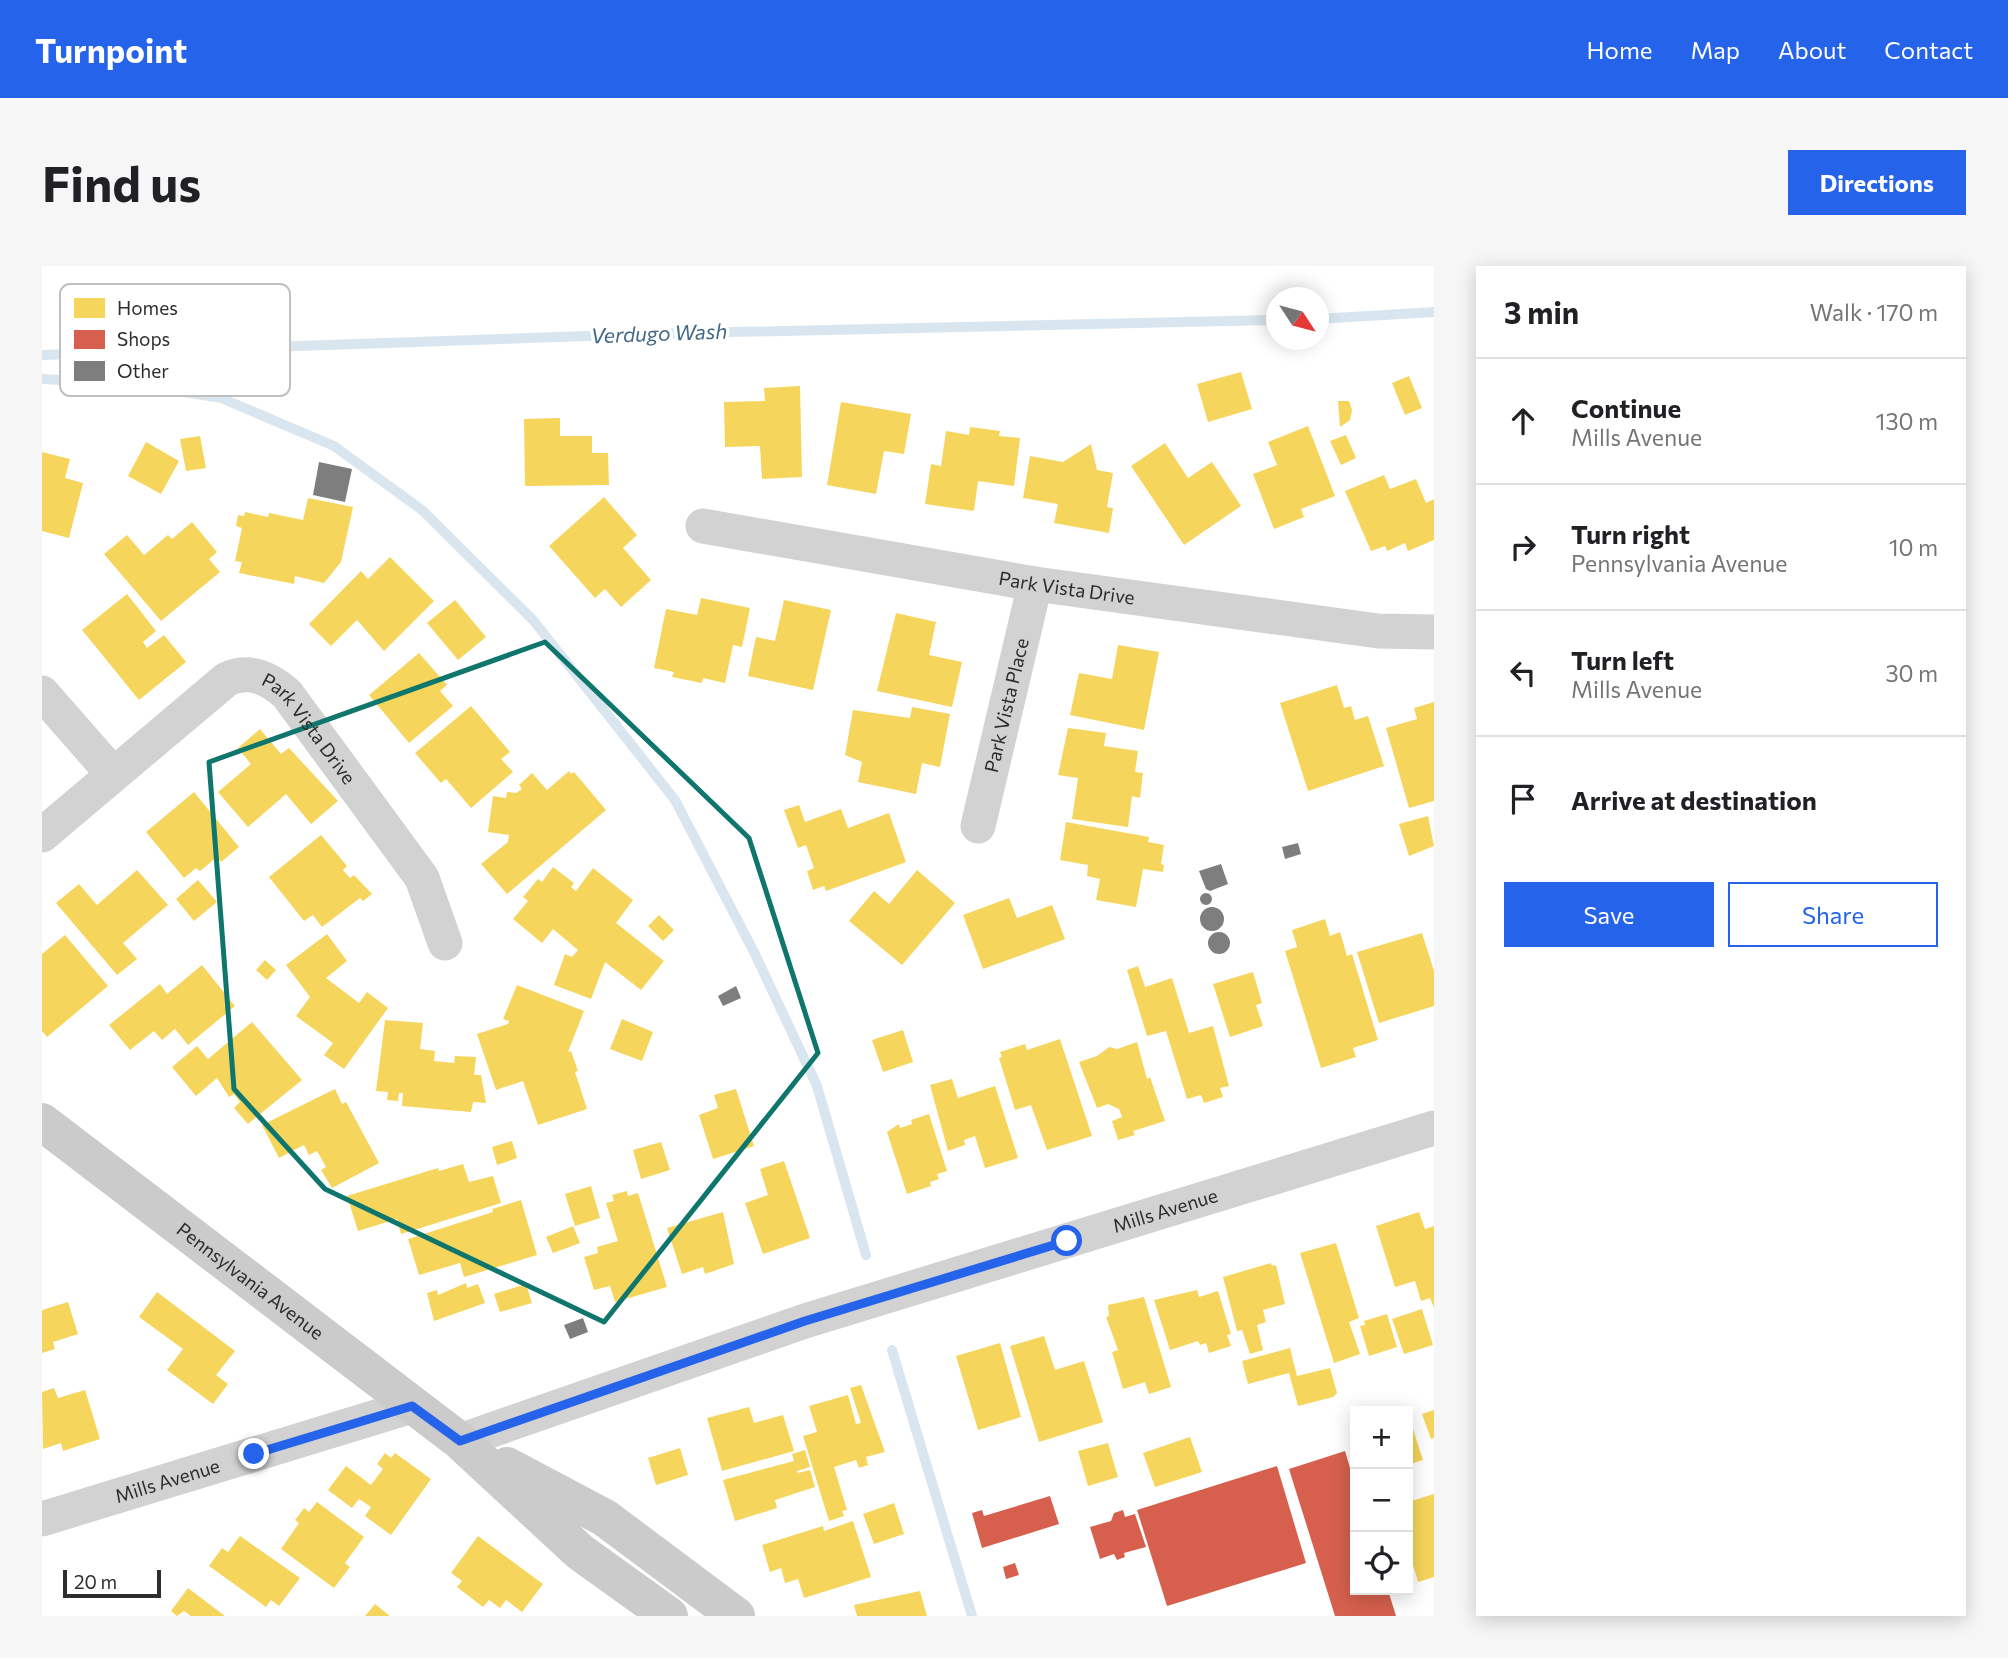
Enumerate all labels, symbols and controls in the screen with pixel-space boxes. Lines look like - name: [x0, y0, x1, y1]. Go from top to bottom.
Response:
- text: Turnpoint: [35, 29, 187, 70]
- text: Home: [1587, 35, 1653, 64]
- text: Map: [1691, 35, 1740, 64]
- text: About: [1778, 35, 1846, 64]
- text: Contact: [1884, 35, 1973, 64]
- button: Directions: [1788, 150, 1966, 215]
- text: Find us: [42, 152, 201, 212]
- legend: [60, 284, 290, 396]
- north arrow: [1266, 287, 1329, 350]
- text: 3 min: [1504, 293, 1579, 330]
- text: Homes: [117, 296, 178, 319]
- text: Walk · 170 m: [1810, 298, 1938, 326]
- water label: Verdugo Wash: [590, 318, 728, 347]
- text: Shops: [117, 327, 170, 350]
- text: Other: [117, 359, 169, 382]
- text: Continue: [1571, 392, 1681, 423]
- icon: ahead: [1504, 402, 1542, 440]
- text: 130 m: [1876, 407, 1938, 435]
- text: Mills Avenue: [1571, 423, 1702, 451]
- text: Turn right: [1571, 518, 1690, 549]
- icon: right: [1504, 528, 1542, 566]
- text: 10 m: [1889, 533, 1938, 561]
- text: Pennsylvania Avenue: [1571, 549, 1787, 577]
- street label: Park Vista Drive: [997, 566, 1136, 609]
- street label: Park Vista Place: [979, 636, 1033, 775]
- text: Turn left: [1571, 644, 1674, 675]
- icon: left: [1504, 654, 1542, 692]
- text: 30 m: [1885, 659, 1938, 687]
- street label: Park Vista Drive: [258, 667, 361, 788]
- text: Mills Avenue: [1571, 675, 1702, 703]
- icon: arrive: [1504, 780, 1542, 818]
- text: Arrive at destination: [1571, 784, 1817, 815]
- button: Save: [1504, 882, 1714, 947]
- button: Share: [1728, 882, 1938, 947]
- street label: Mills Avenue: [1110, 1183, 1220, 1237]
- street label: Pennsylvania Avenue: [173, 1217, 329, 1344]
- route start: [1051, 1225, 1082, 1256]
- map controls: [1350, 1406, 1413, 1595]
- button: +: [1350, 1406, 1413, 1469]
- route end: [238, 1438, 269, 1469]
- street label: Mills Avenue: [112, 1453, 222, 1507]
- button: −: [1350, 1469, 1413, 1532]
- button: locate: [1350, 1532, 1413, 1595]
- scale bar: [63, 1567, 161, 1599]
- text: 20 m: [74, 1570, 117, 1593]

